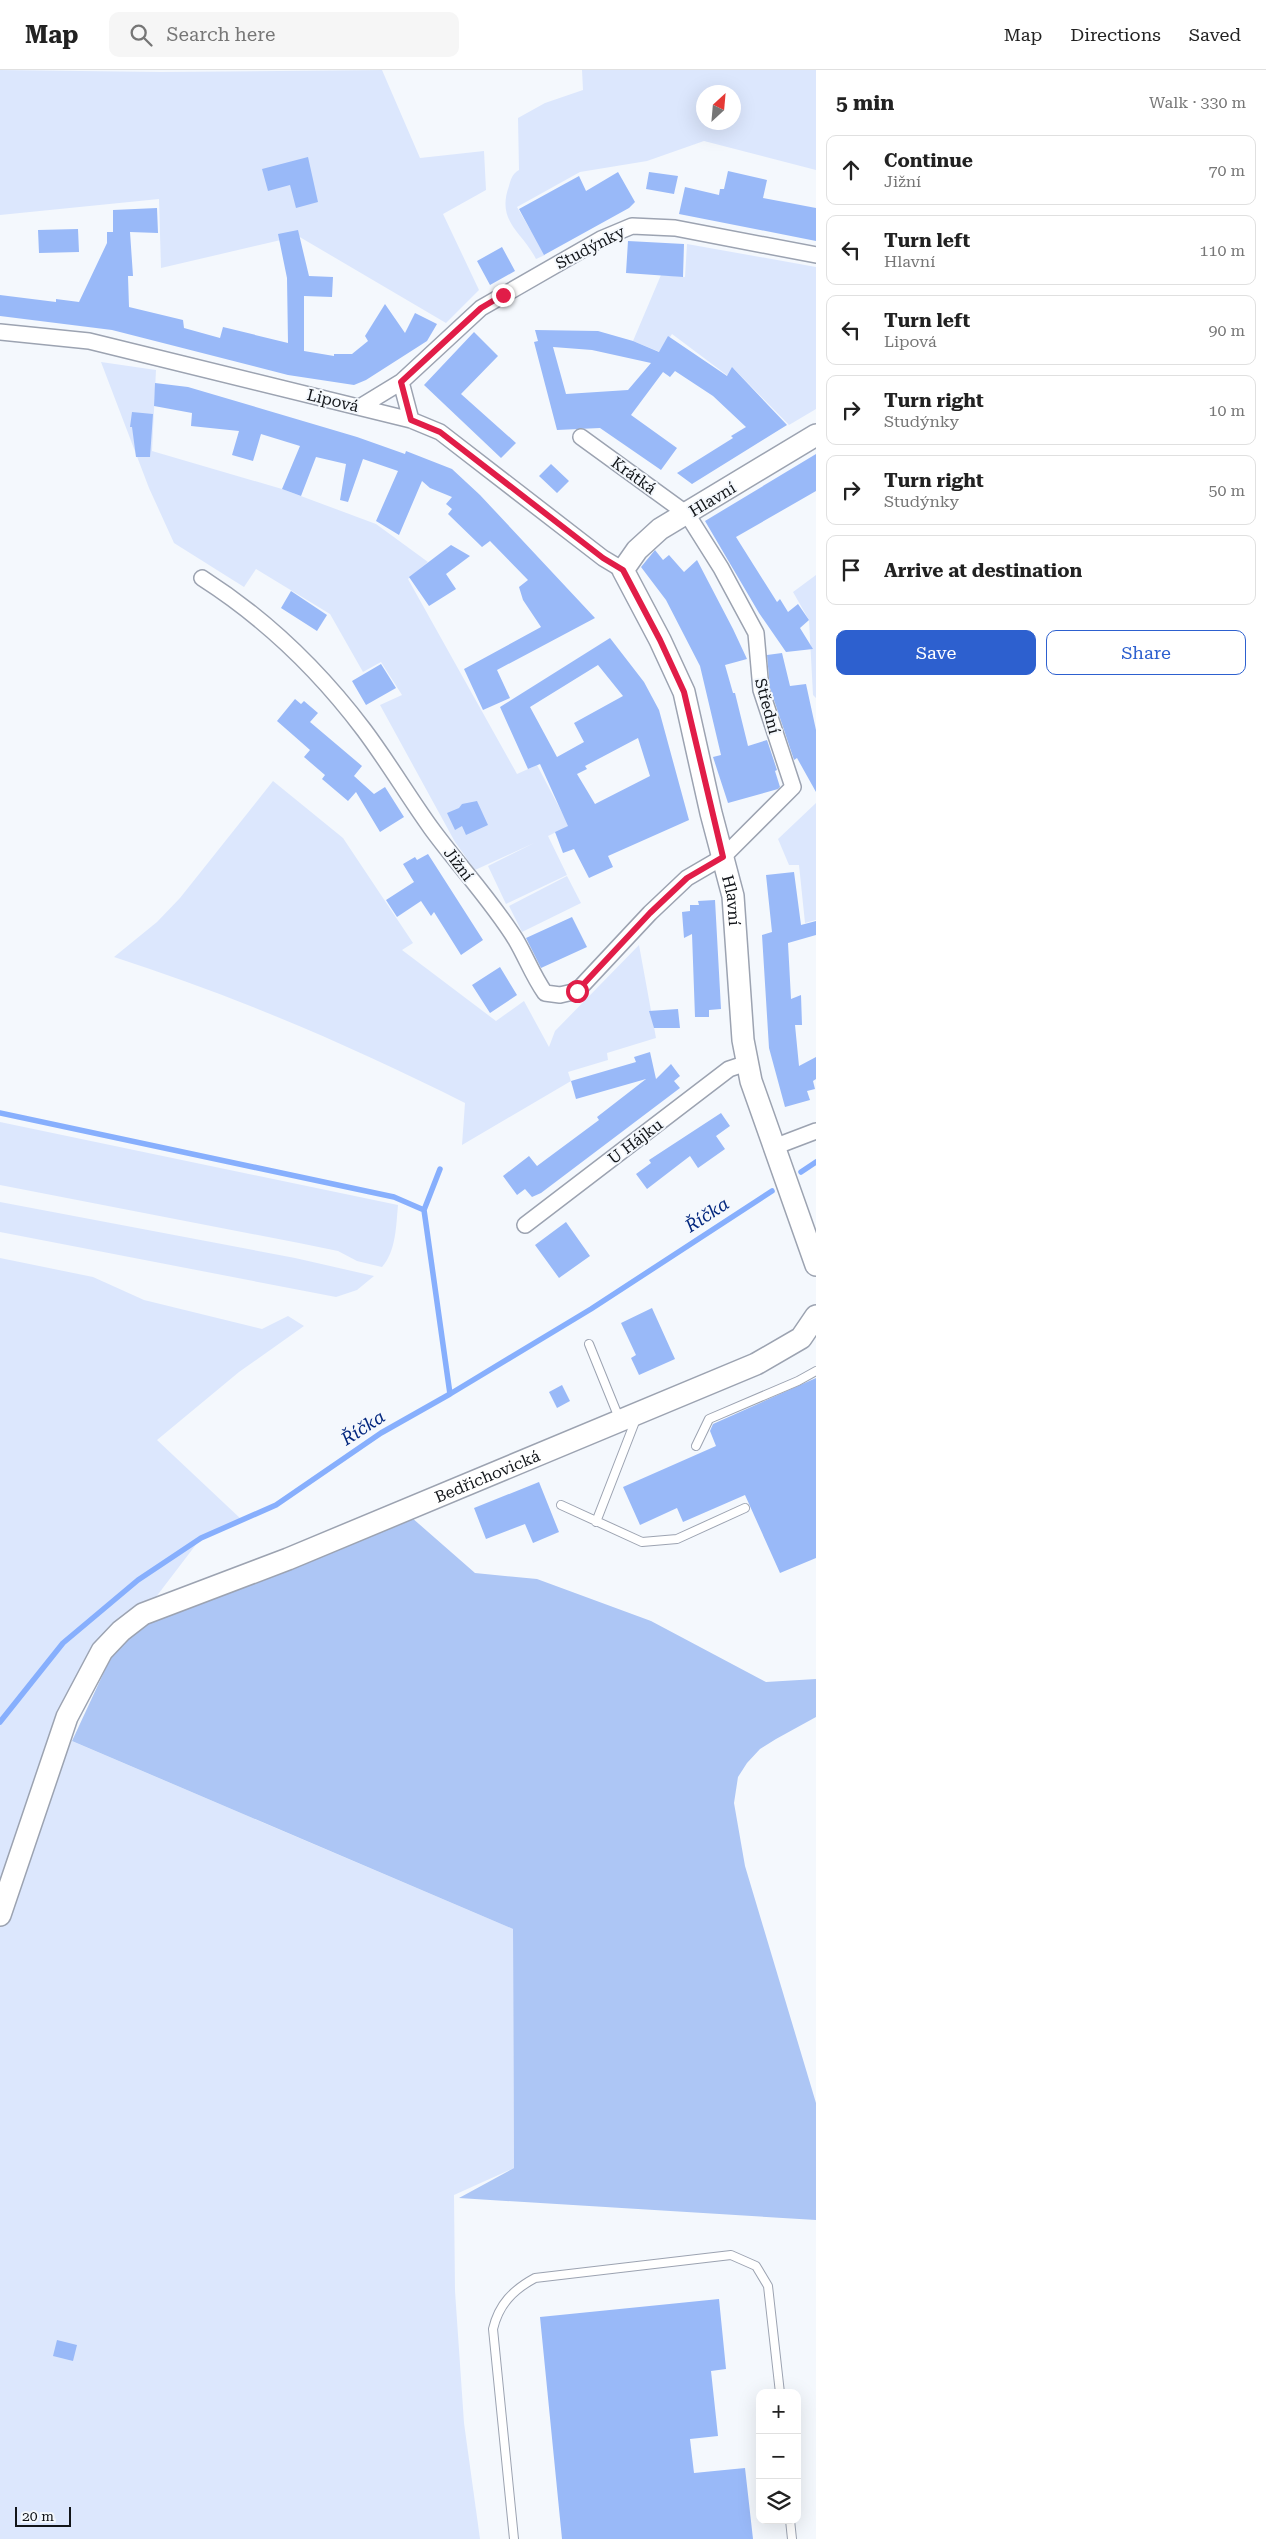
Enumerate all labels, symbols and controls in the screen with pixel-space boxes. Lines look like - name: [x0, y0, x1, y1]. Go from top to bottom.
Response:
- search box: [109, 12, 459, 57]
- text: Map: [25, 21, 79, 49]
- icon: search: [127, 21, 155, 49]
- text: Search here: [167, 23, 275, 46]
- text: Map: [1004, 24, 1042, 45]
- text: Directions: [1070, 24, 1161, 45]
- text: Saved: [1189, 24, 1241, 45]
- north arrow: [696, 85, 741, 130]
- text: 5 min: [836, 91, 894, 115]
- text: Walk · 330 m: [1149, 93, 1246, 112]
- text: Continue: [884, 149, 973, 172]
- icon: ahead: [837, 156, 865, 184]
- text: 70 m: [1208, 161, 1245, 180]
- text: Jižní: [884, 172, 921, 191]
- street label: Studýnky: [552, 222, 628, 273]
- text: Turn left: [884, 229, 970, 252]
- icon: left: [837, 236, 865, 264]
- text: 110 m: [1199, 241, 1245, 260]
- text: Hlavní: [884, 252, 935, 271]
- route end: [492, 284, 515, 307]
- text: Turn left: [884, 309, 970, 332]
- icon: left: [837, 316, 865, 344]
- text: 90 m: [1208, 321, 1245, 340]
- text: Lipová: [884, 332, 937, 351]
- street label: Lipová: [305, 385, 361, 416]
- text: Turn right: [884, 389, 984, 412]
- icon: right: [837, 396, 865, 424]
- text: 10 m: [1208, 401, 1245, 420]
- text: Studýnky: [884, 412, 959, 431]
- street label: Krátká: [608, 453, 660, 498]
- text: Turn right: [884, 469, 984, 492]
- icon: right: [837, 476, 865, 504]
- street label: Hlavní: [685, 478, 739, 521]
- text: 50 m: [1208, 481, 1245, 500]
- text: Studýnky: [884, 492, 959, 511]
- icon: arrive: [837, 556, 865, 584]
- text: Arrive at destination: [884, 559, 1082, 582]
- button: Save: [836, 630, 1036, 675]
- button: Share: [1046, 630, 1246, 675]
- street label: Střední: [751, 676, 784, 736]
- street label: Jižní: [440, 844, 477, 885]
- street label: Hlavní: [718, 873, 744, 926]
- route start: [566, 980, 589, 1003]
- street label: U Hájku: [604, 1115, 666, 1168]
- water label: Říčka: [680, 1193, 733, 1237]
- water label: Říčka: [336, 1406, 389, 1450]
- street label: Bedřichovická: [432, 1446, 543, 1507]
- map controls: [756, 2389, 801, 2524]
- button: +: [756, 2389, 801, 2434]
- button: −: [756, 2434, 801, 2479]
- button: layers: [756, 2479, 801, 2524]
- scale bar: [15, 2504, 71, 2527]
- text: 20 m: [22, 2508, 54, 2524]

